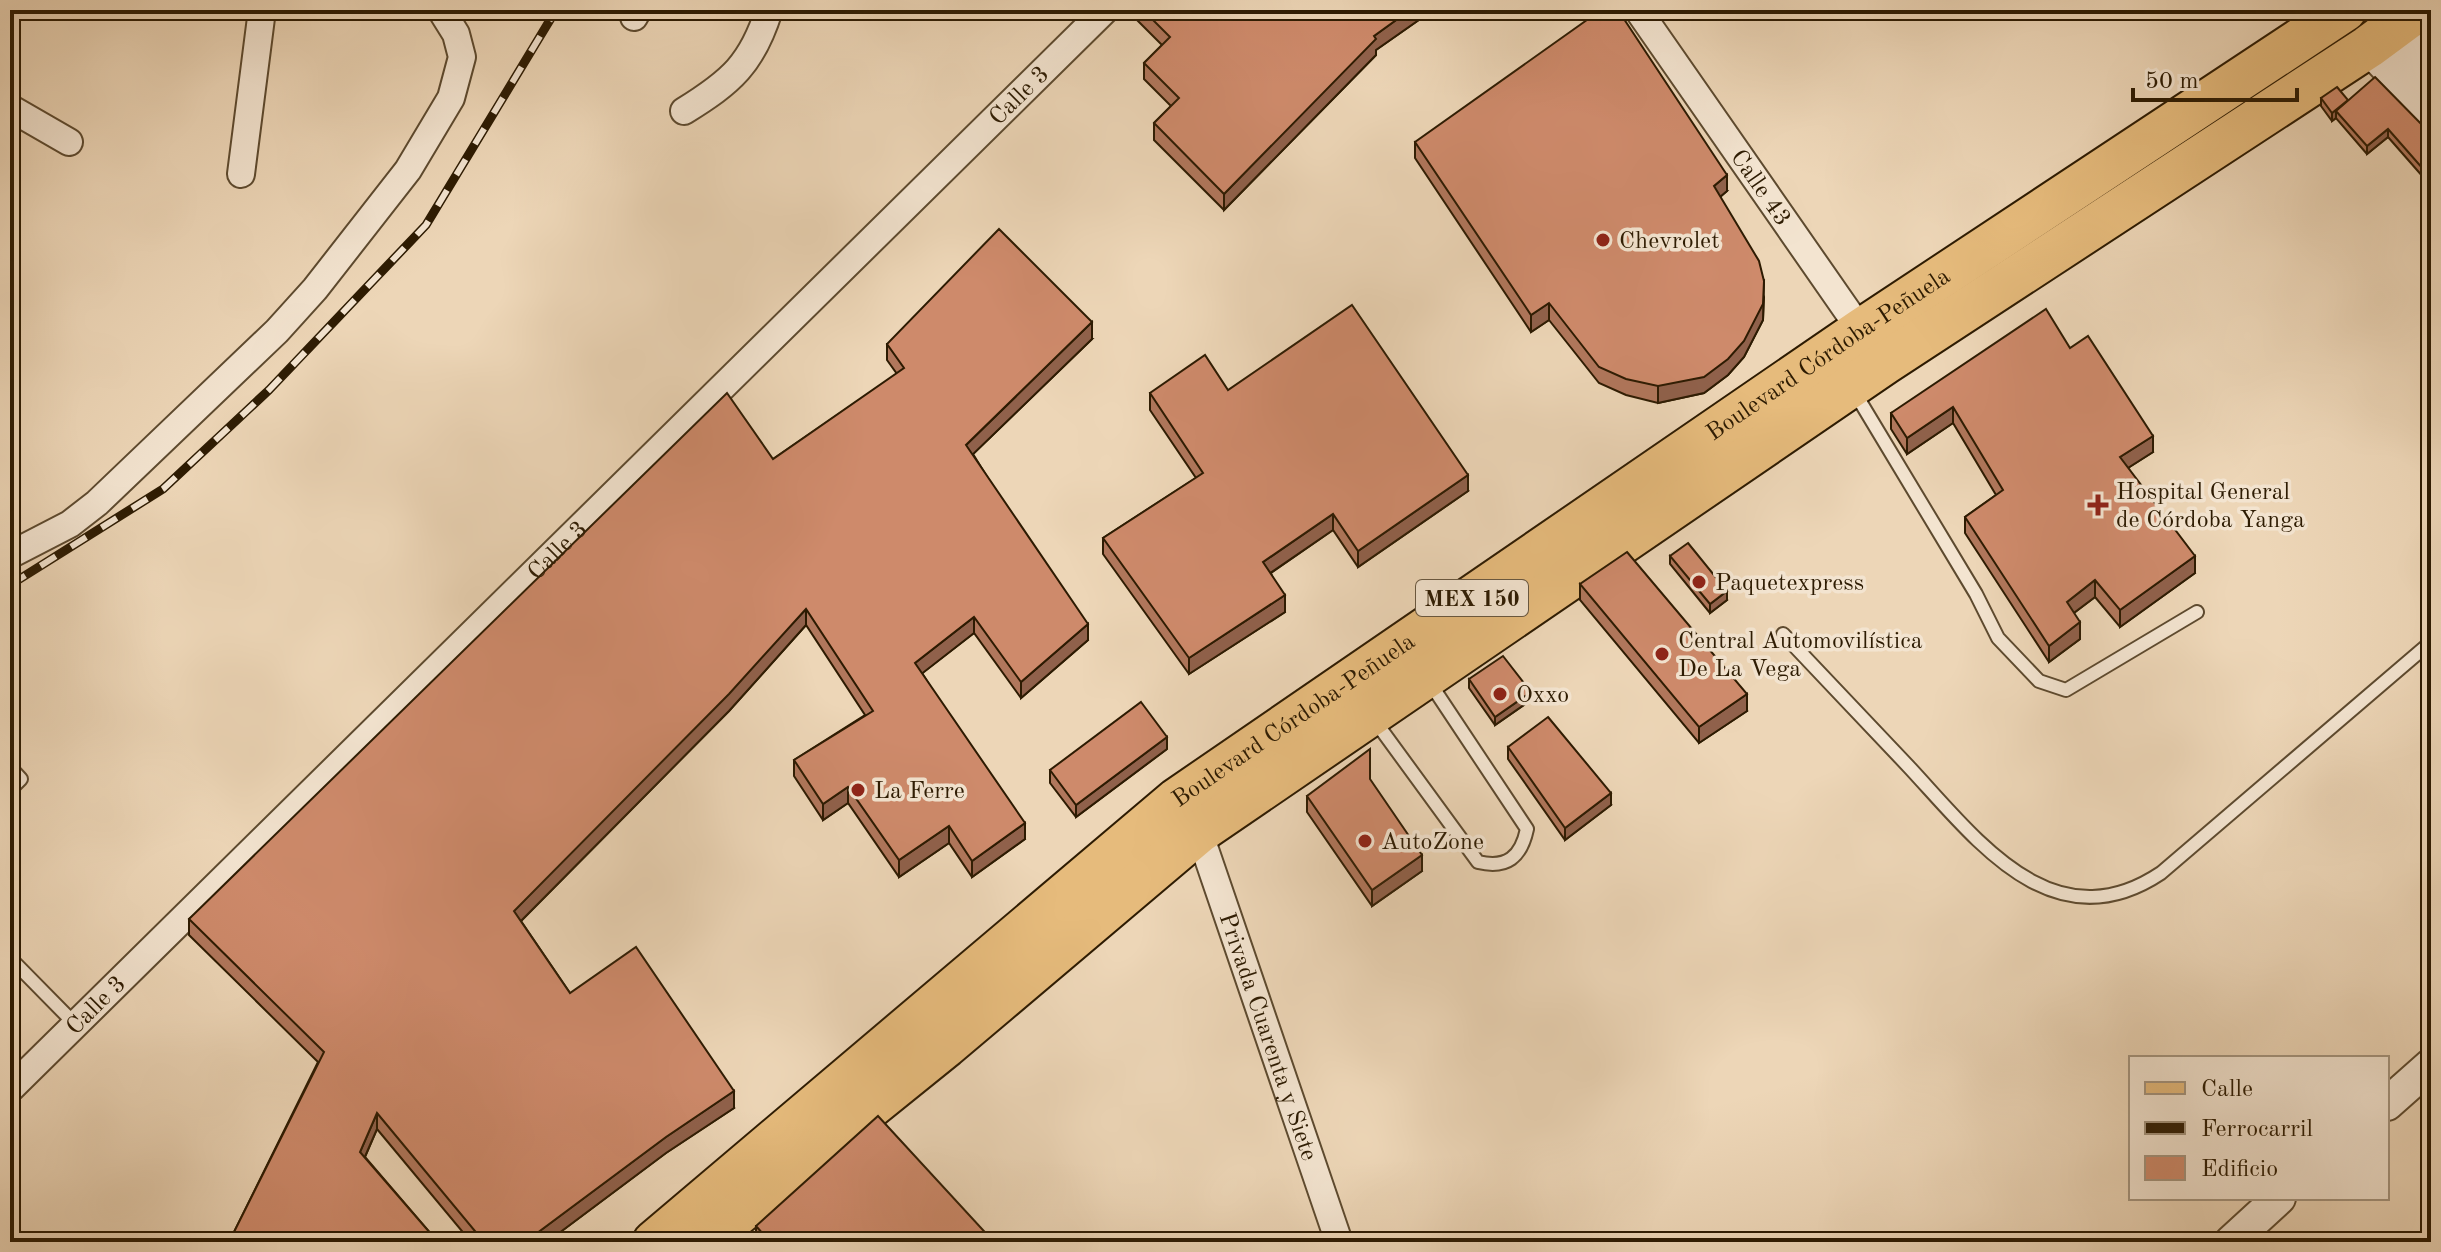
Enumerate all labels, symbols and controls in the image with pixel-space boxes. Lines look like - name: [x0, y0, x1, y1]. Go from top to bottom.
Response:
- scale bar: [2133, 52, 2297, 102]
- street label: Calle 3: [986, 63, 1054, 131]
- text: 50 m: [2145, 70, 2199, 94]
- street label: Calle 43: [1725, 146, 1794, 231]
- place label: Chevrolet: [1619, 230, 1720, 254]
- marker: Chevrolet: [1594, 231, 1612, 249]
- street label: Boulevard Córdoba-Peñuela: [1703, 265, 1955, 446]
- place label: Hospital General de Córdoba Yanga: [2116, 481, 2305, 533]
- marker: Hospital General de Córdoba Yanga: [2087, 494, 2109, 516]
- street label: Calle 3: [524, 517, 593, 585]
- place label: Paquetexpress: [1715, 572, 1864, 596]
- marker: Paquetexpress: [1690, 573, 1708, 591]
- road number: MEX 150: [1416, 580, 1528, 616]
- street label: Boulevard Córdoba-Peñuela: [1169, 630, 1420, 813]
- place label: Central Automovilística De La Vega: [1678, 630, 1923, 682]
- marker: Central Automovilística De La Vega: [1653, 645, 1671, 663]
- place label: Oxxo: [1516, 684, 1569, 708]
- marker: Oxxo: [1491, 685, 1509, 703]
- place label: La Ferre: [874, 780, 965, 804]
- marker: La Ferre: [849, 781, 867, 799]
- place label: AutoZone: [1381, 831, 1484, 855]
- marker: AutoZone: [1356, 832, 1374, 850]
- street label: Privada Cuarenta y Siete: [1213, 910, 1320, 1164]
- street label: Calle 3: [63, 972, 131, 1040]
- legend: [2129, 1056, 2389, 1200]
- text: Calle: [2201, 1078, 2253, 1102]
- text: Ferrocarril: [2201, 1118, 2313, 1142]
- text: Edificio: [2201, 1158, 2278, 1182]

